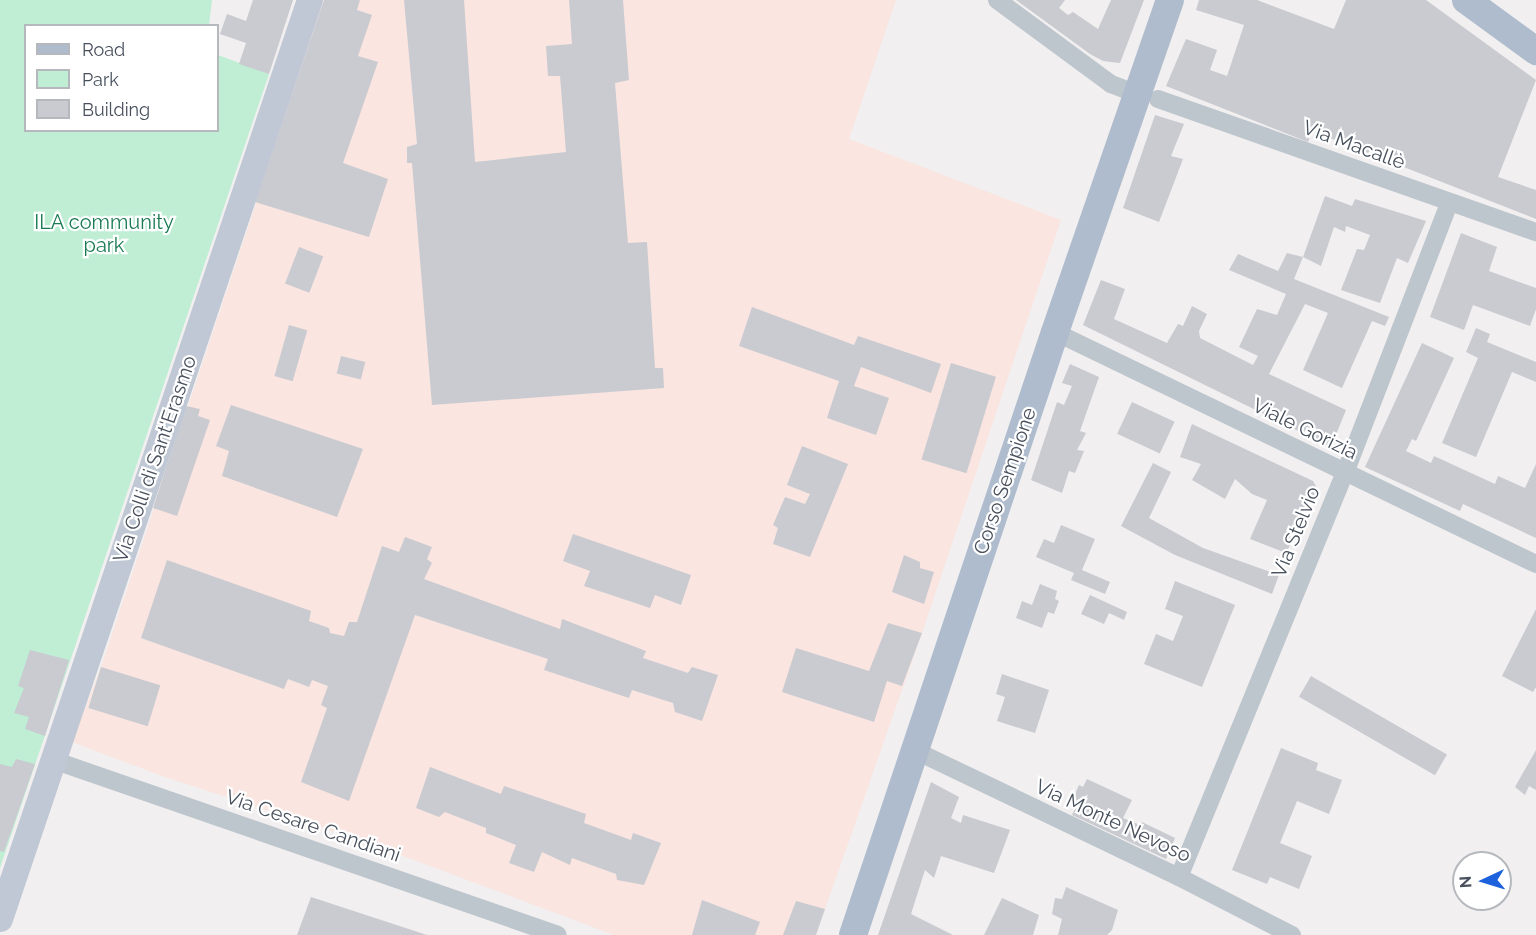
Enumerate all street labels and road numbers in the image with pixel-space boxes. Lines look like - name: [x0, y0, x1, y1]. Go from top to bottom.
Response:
- street label: Via Macallè: [1300, 115, 1408, 175]
- street label: Via Colli di Sant'Erasmo: [108, 353, 202, 565]
- street label: Viale Gorizia: [1249, 393, 1361, 465]
- street label: Corso Sempione: [969, 404, 1041, 558]
- street label: Via Stelvio: [1267, 483, 1325, 581]
- street label: Via Monte Nevoso: [1032, 774, 1194, 868]
- street label: Via Cesare Candiani: [222, 785, 404, 867]

